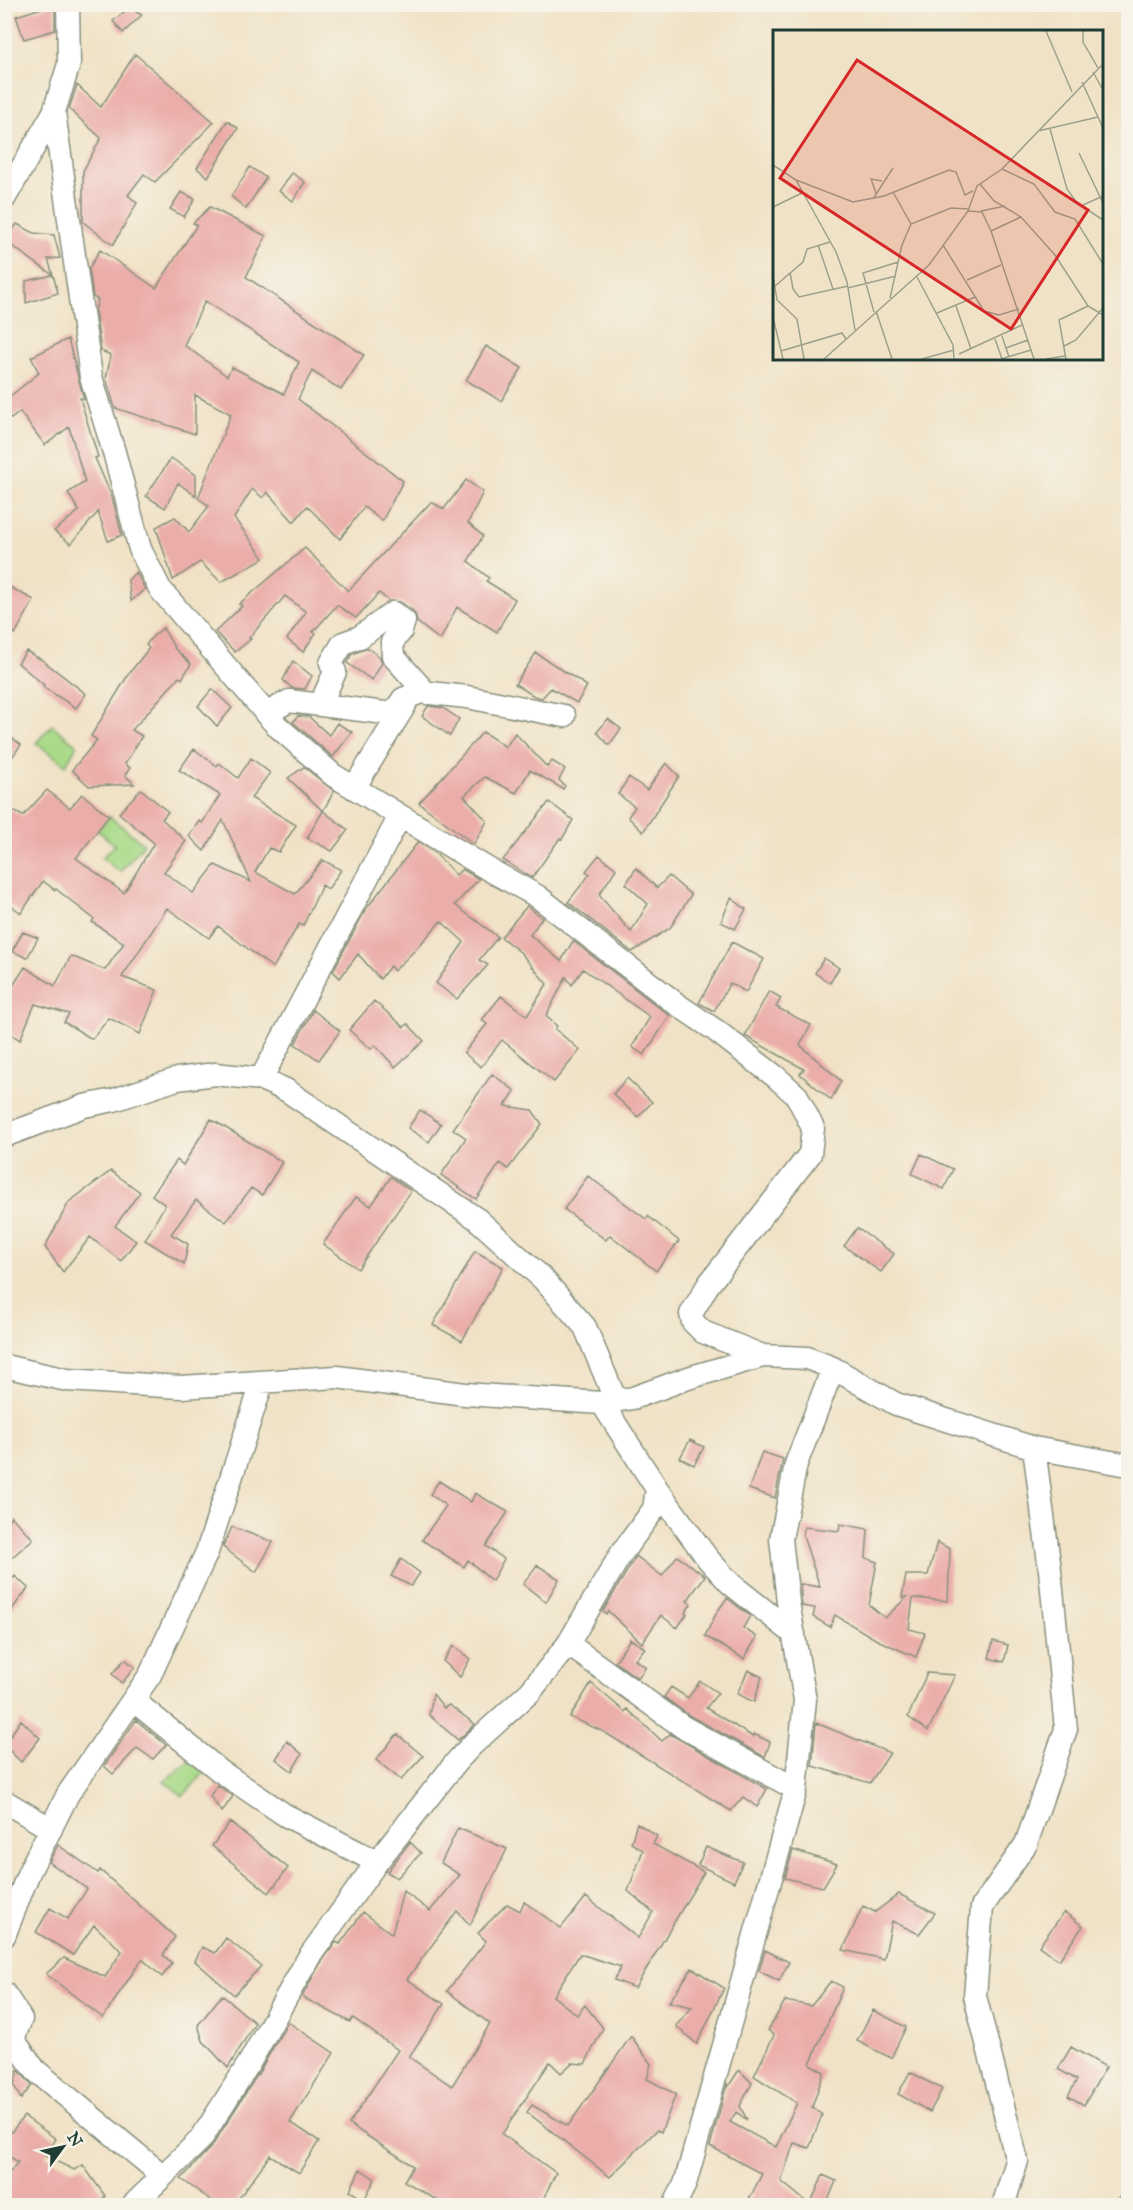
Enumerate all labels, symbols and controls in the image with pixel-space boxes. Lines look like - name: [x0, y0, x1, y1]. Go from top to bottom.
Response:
- inset map: [773, 30, 1103, 360]
- north arrow: [33, 2117, 93, 2177]
- text: N: [63, 2128, 87, 2150]

